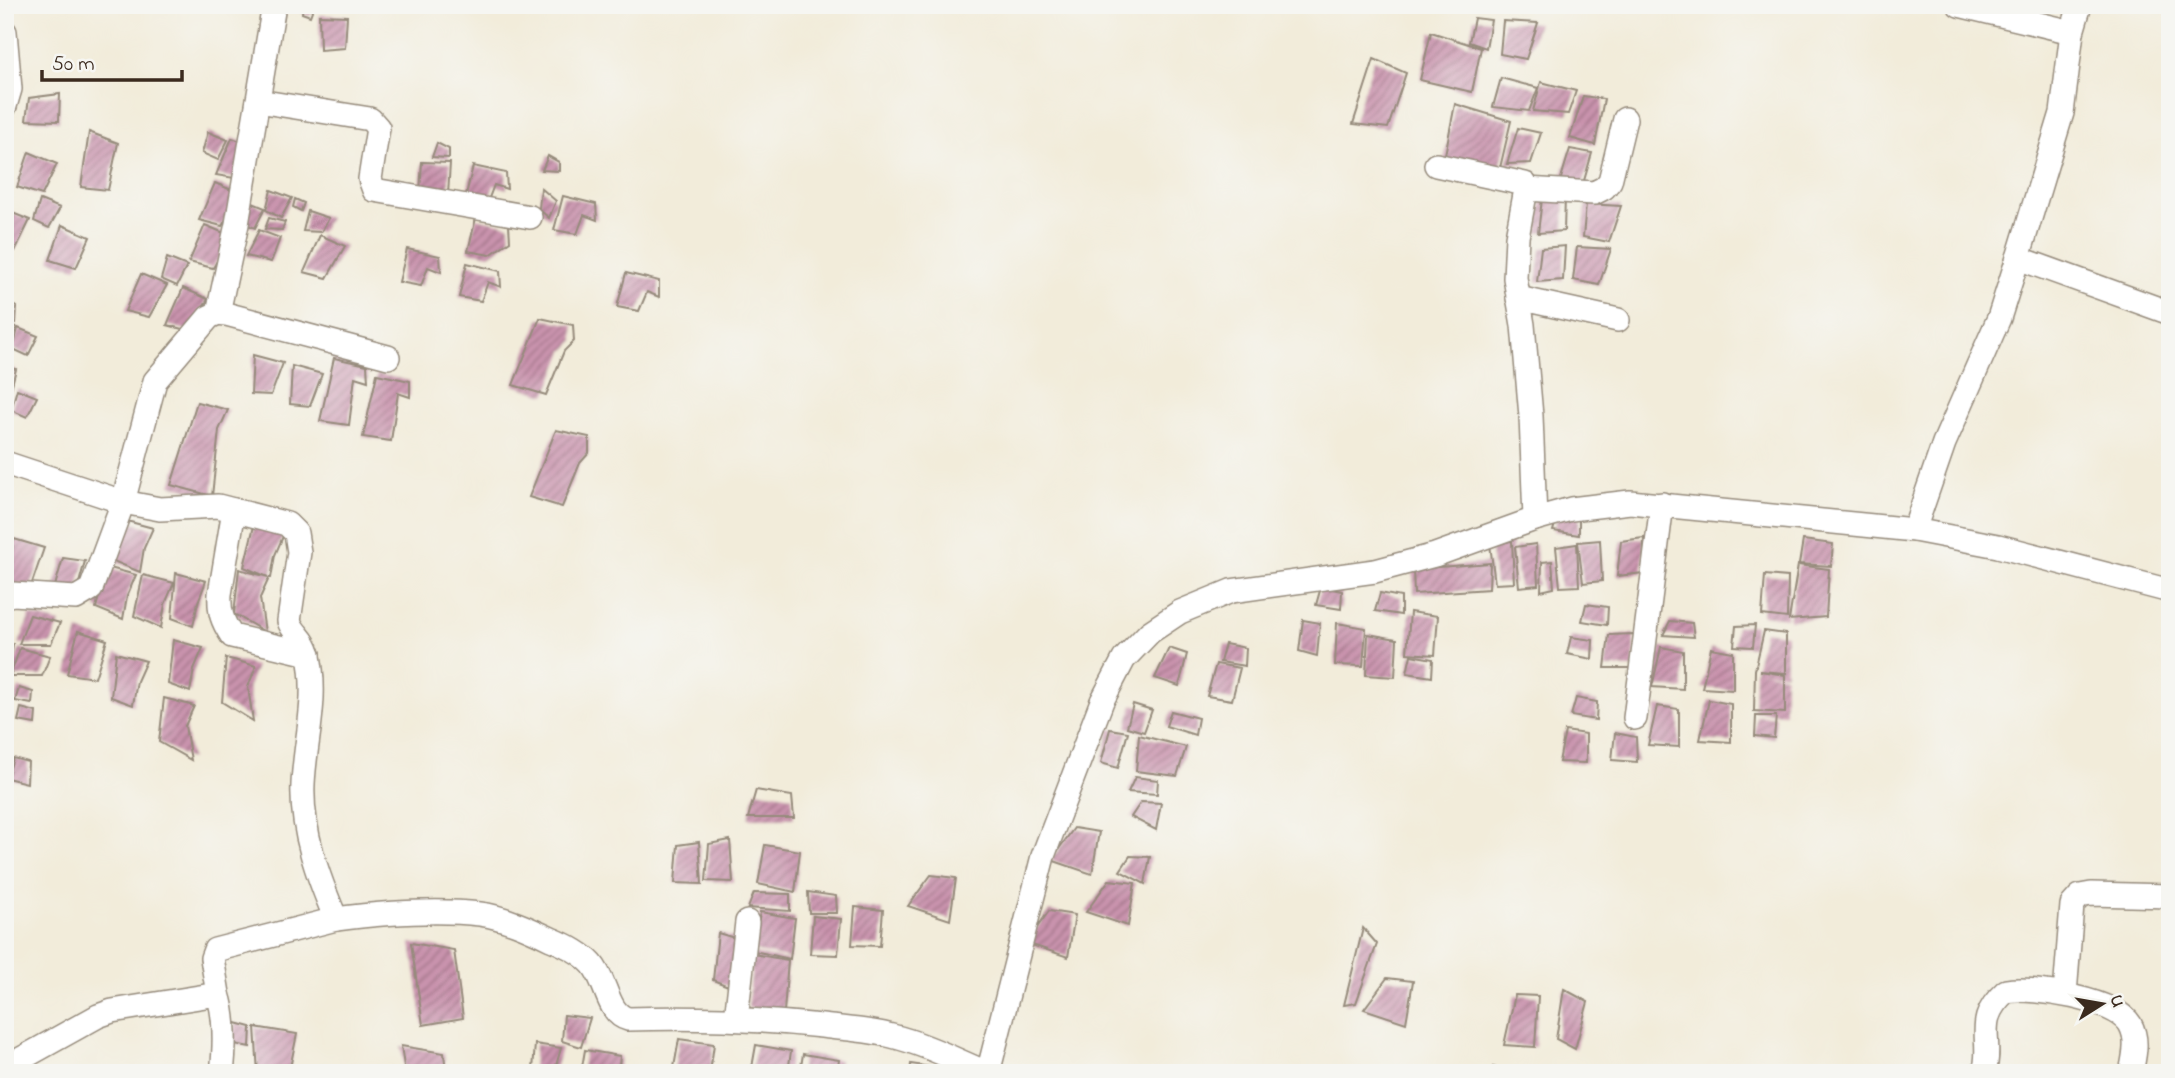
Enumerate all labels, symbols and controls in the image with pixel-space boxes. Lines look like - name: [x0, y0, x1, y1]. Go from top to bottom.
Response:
- scale bar: [42, 38, 182, 82]
- text: 50 m: [52, 50, 95, 80]
- north arrow: [2066, 970, 2136, 1040]
- text: U: [2102, 993, 2131, 1010]

